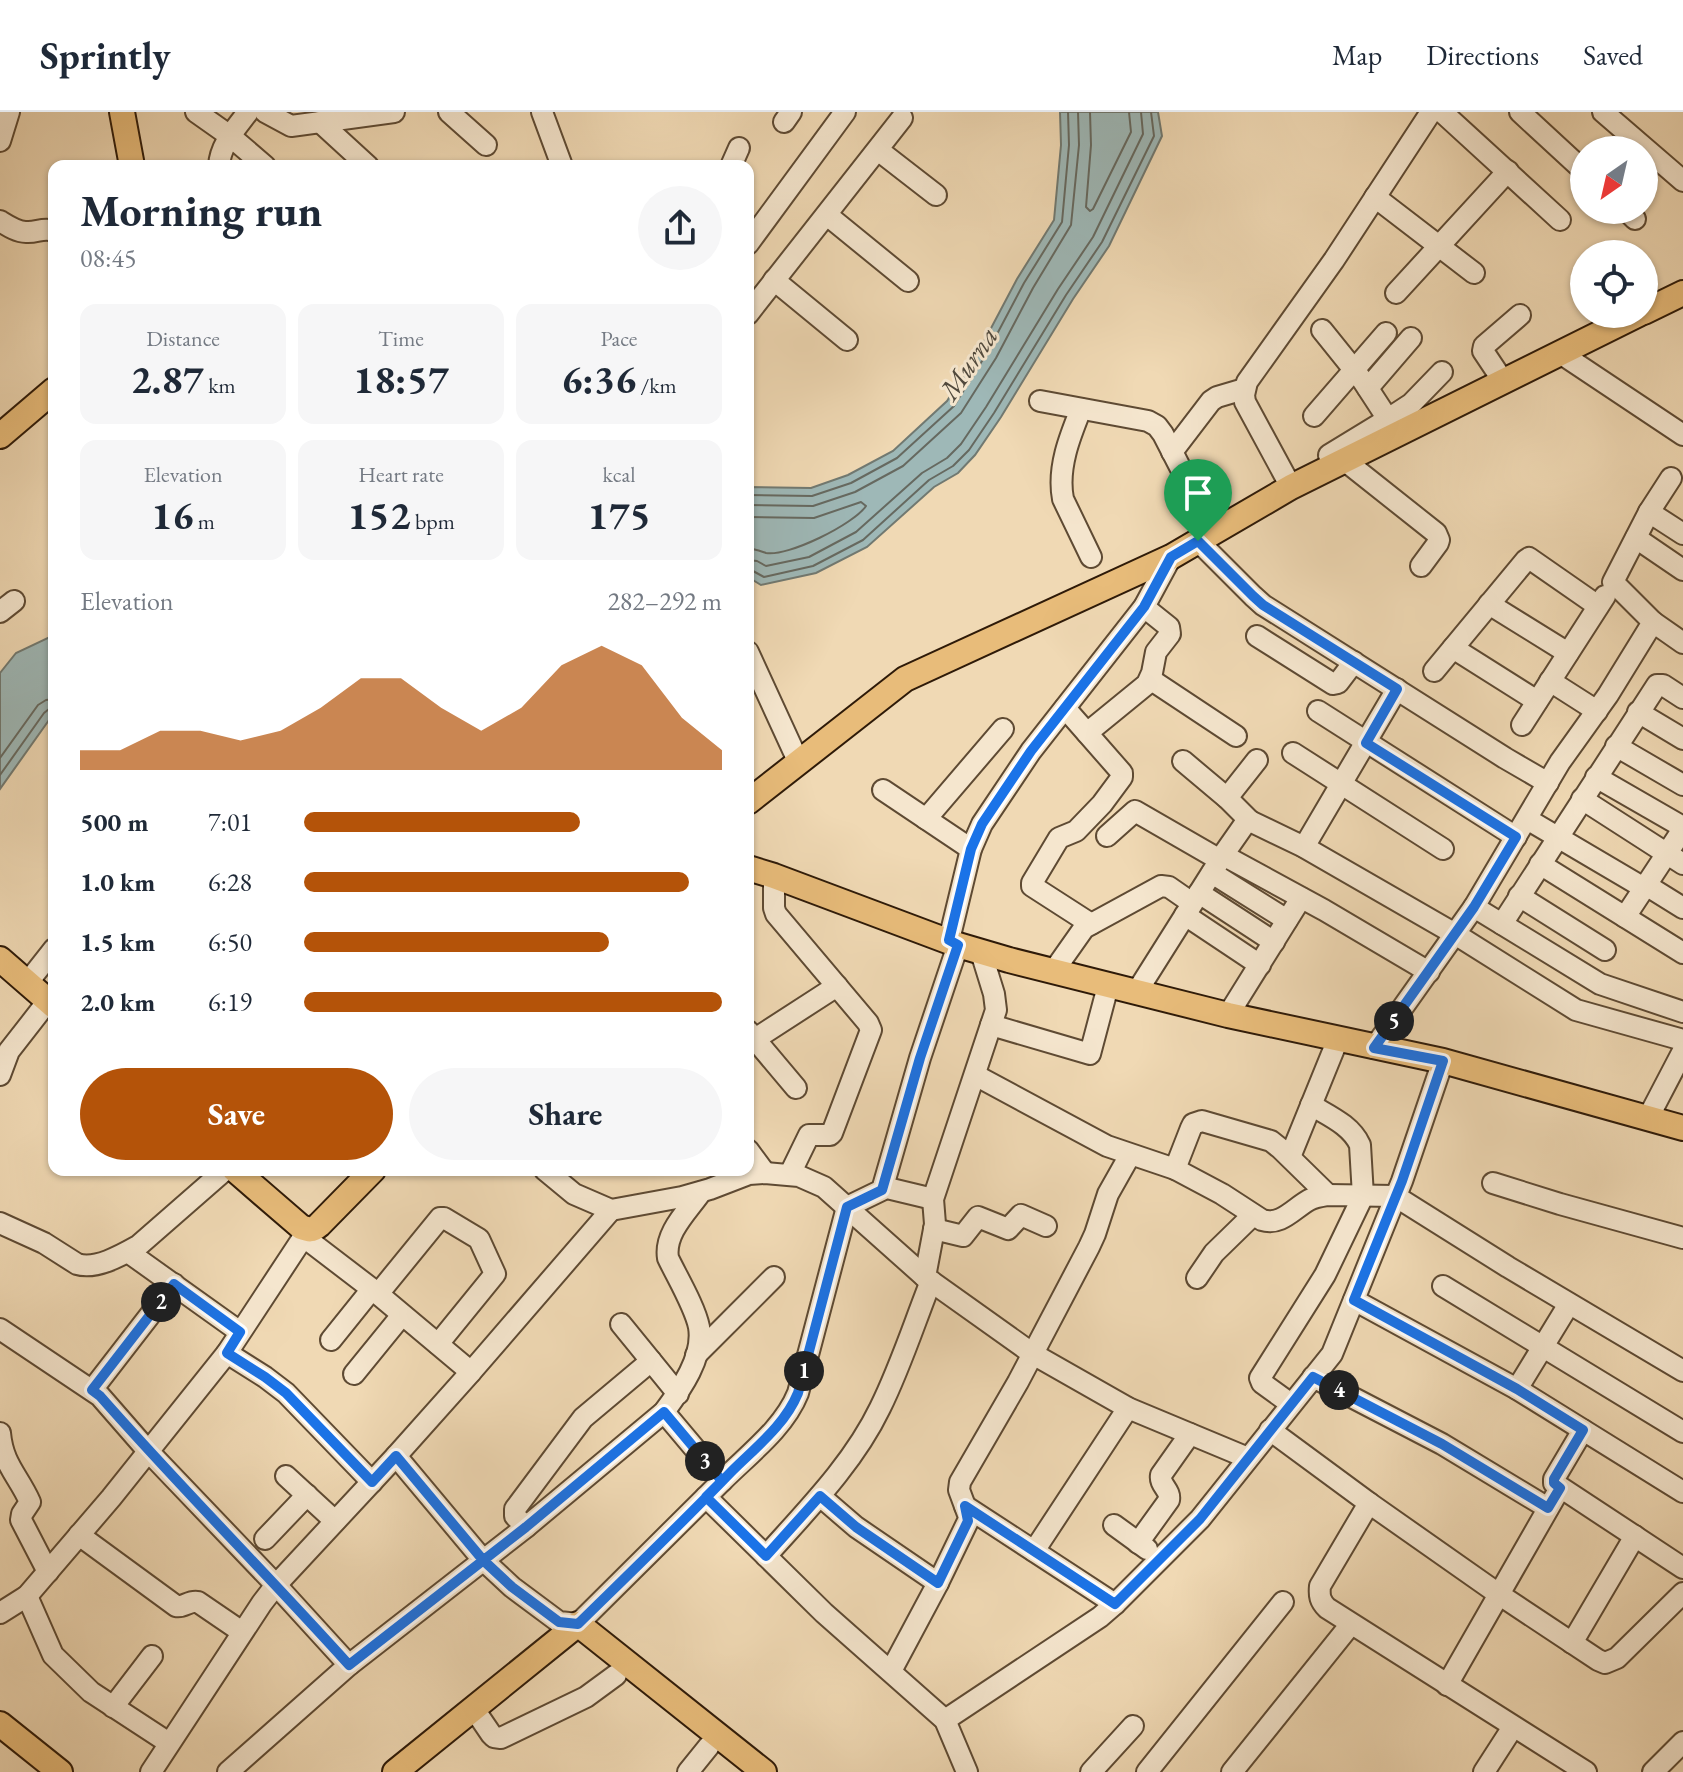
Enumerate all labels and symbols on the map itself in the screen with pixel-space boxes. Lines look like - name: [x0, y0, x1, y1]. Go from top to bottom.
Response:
- north arrow: [1570, 136, 1658, 224]
- water label: Murna: [929, 319, 1005, 408]
- pin: [1164, 459, 1232, 541]
- pin: 5: [1374, 1001, 1414, 1041]
- pin: 2: [141, 1282, 181, 1322]
- pin: 1: [784, 1351, 824, 1391]
- pin: 4: [1319, 1370, 1359, 1410]
- pin: 3: [685, 1441, 725, 1481]

